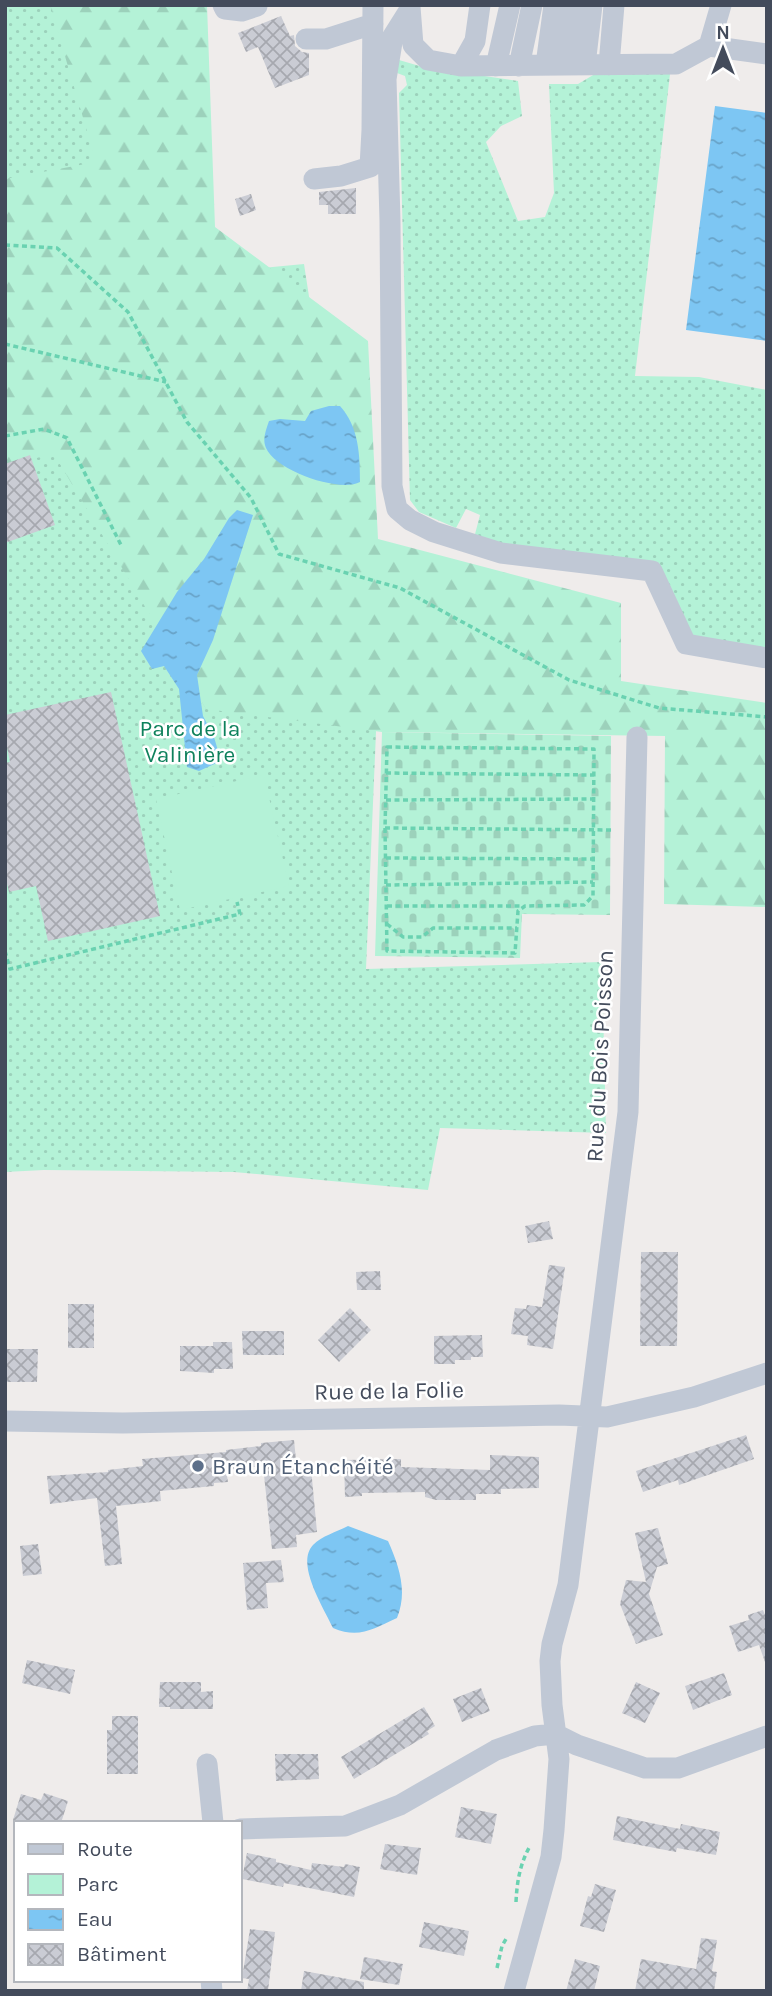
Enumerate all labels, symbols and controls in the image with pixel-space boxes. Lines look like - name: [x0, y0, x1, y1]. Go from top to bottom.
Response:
- north arrow: [688, 14, 758, 84]
- text: N: [716, 22, 730, 44]
- park label: Parc de la Valinière: [139, 715, 241, 768]
- street label: Rue du Bois Poisson: [581, 949, 619, 1163]
- street label: Rue de la Folie: [314, 1376, 464, 1406]
- place label: Braun Étanchéité: [212, 1453, 394, 1480]
- marker: Braun Étanchéité: [190, 1458, 206, 1474]
- legend: [14, 1821, 242, 1982]
- text: Route: [77, 1837, 133, 1861]
- text: Parc: [77, 1872, 119, 1896]
- text: Eau: [77, 1907, 113, 1931]
- text: Bâtiment: [77, 1942, 167, 1966]

